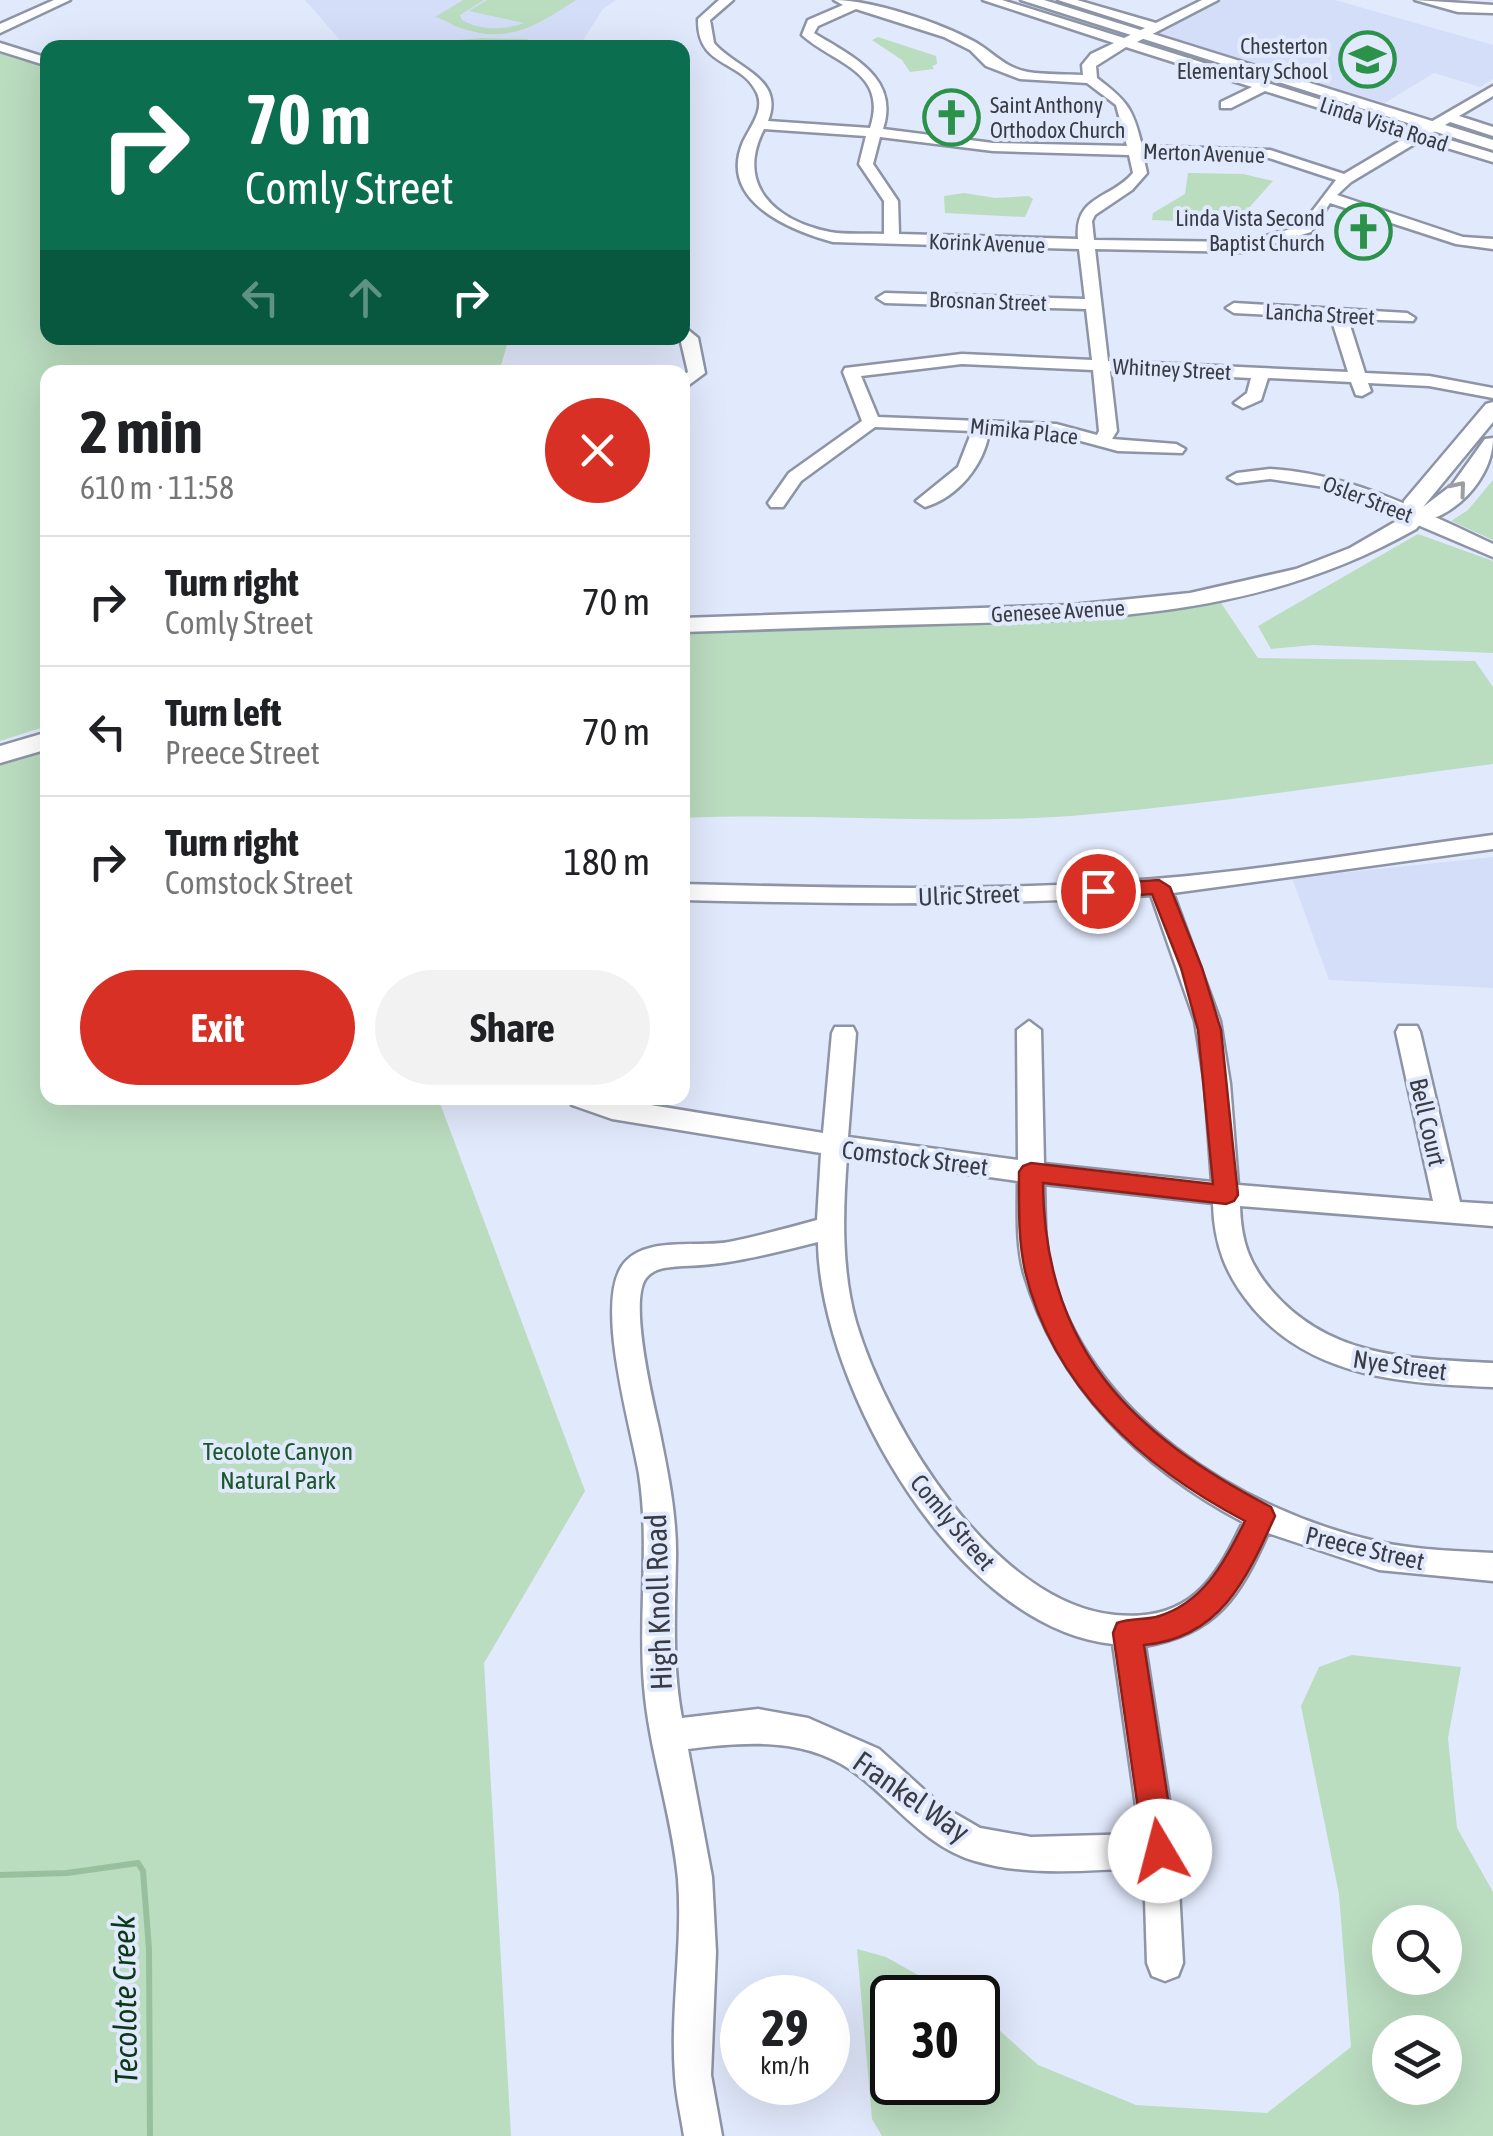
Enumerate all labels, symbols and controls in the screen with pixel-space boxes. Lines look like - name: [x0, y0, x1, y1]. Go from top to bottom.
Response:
- school or university icon: Chesterton Elementary School: [1337, 29, 1397, 89]
- place label: Chesterton Elementary School: [1177, 33, 1328, 84]
- text: 70 m: [245, 79, 371, 159]
- icon: right: [80, 80, 210, 210]
- church icon: Saint Anthony Orthodox Church: [921, 88, 981, 148]
- street label: Linda Vista Road: [1317, 91, 1451, 157]
- place label: Saint Anthony Orthodox Church: [990, 92, 1125, 143]
- street label: Merton Avenue: [1143, 138, 1265, 168]
- text: Comly Street: [245, 162, 454, 214]
- church icon: Linda Vista Second Baptist Church: [1334, 201, 1394, 261]
- place label: Linda Vista Second Baptist Church: [1175, 205, 1325, 256]
- street label: Korink Avenue: [928, 228, 1046, 258]
- icon: left: [233, 270, 288, 325]
- icon: ahead: [338, 270, 393, 325]
- icon: right: [443, 270, 498, 325]
- street label: Brosnan Street: [929, 286, 1047, 316]
- street label: Lancha Street: [1265, 298, 1375, 330]
- street label: Whitney Street: [1112, 353, 1232, 385]
- text: 2 min: [80, 397, 203, 466]
- button: close: [545, 398, 650, 503]
- street label: Mimika Place: [969, 412, 1079, 450]
- text: 610 m · 11:58: [80, 469, 234, 506]
- street label: Osler Street: [1319, 470, 1417, 528]
- one-way arrow: [1447, 482, 1465, 500]
- text: Turn right: [165, 561, 299, 604]
- icon: right: [80, 574, 135, 629]
- text: 70 m: [582, 580, 650, 623]
- street label: Genesee Avenue: [990, 595, 1126, 627]
- text: Comly Street: [165, 604, 313, 641]
- text: Turn left: [165, 691, 281, 734]
- icon: left: [80, 704, 135, 759]
- text: 70 m: [582, 710, 650, 753]
- text: Preece Street: [165, 734, 320, 771]
- text: Turn right: [165, 821, 299, 864]
- icon: right: [80, 834, 135, 889]
- text: 180 m: [564, 840, 650, 883]
- pin: [1056, 849, 1141, 934]
- text: Comstock Street: [165, 864, 353, 901]
- icon: arrive: [1071, 864, 1126, 919]
- street label: Ulric Street: [918, 879, 1020, 911]
- button: Exit: [80, 970, 355, 1085]
- button: Share: [375, 970, 650, 1085]
- street label: Bell Court: [1404, 1075, 1452, 1169]
- street label: Comstock Street: [840, 1135, 990, 1181]
- street label: Nye Street: [1351, 1345, 1449, 1385]
- park label: Tecolote Canyon Natural Park: [203, 1437, 353, 1494]
- street label: Comly Street: [905, 1469, 1001, 1575]
- street label: High Knoll Road: [638, 1513, 678, 1691]
- street label: Preece Street: [1303, 1521, 1427, 1575]
- street label: Frankel Way: [847, 1744, 976, 1848]
- position arrow: [1108, 1799, 1212, 1903]
- map controls: [1372, 1905, 1462, 2105]
- button: search: [1372, 1905, 1462, 1995]
- water label: Tecolote Creek: [105, 1914, 144, 2085]
- speed limit sign: 30: [870, 1975, 1000, 2105]
- text: 29: [761, 1999, 808, 2057]
- button: layers: [1372, 2015, 1462, 2105]
- text: km/h: [760, 2051, 810, 2079]

